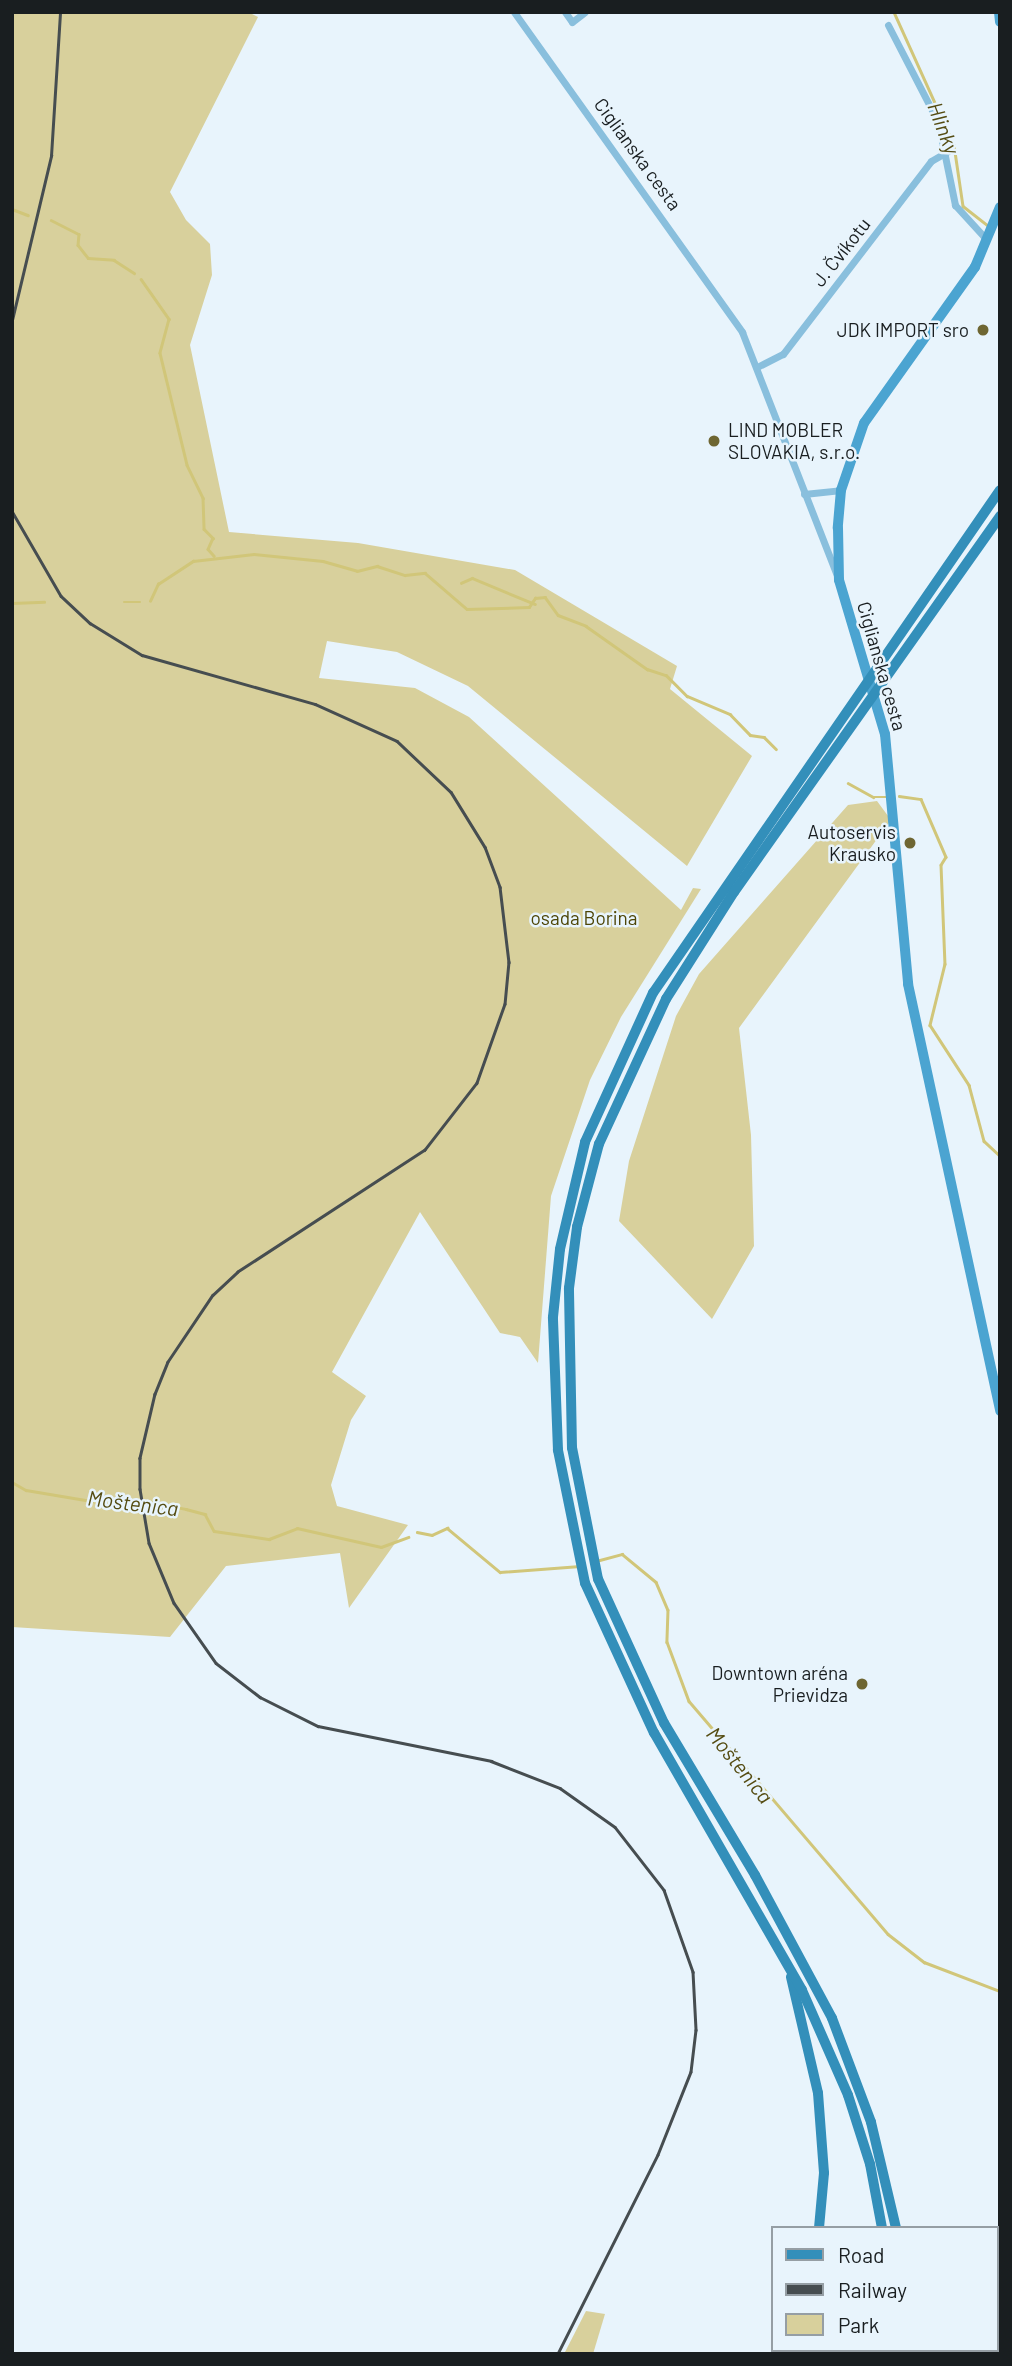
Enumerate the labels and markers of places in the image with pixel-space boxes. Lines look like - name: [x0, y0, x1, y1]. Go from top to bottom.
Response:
- place label: JDK IMPORT sro: [837, 319, 969, 341]
- marker: JDK IMPORT sro: [975, 322, 991, 338]
- place label: LIND MOBLER SLOVAKIA, s.r.o.: [728, 419, 860, 463]
- marker: LIND MOBLER SLOVAKIA, s.r.o.: [706, 433, 722, 449]
- place label: Autoservis Krausko: [808, 821, 896, 865]
- marker: Autoservis Krausko: [902, 835, 918, 851]
- place label: Downtown aréna Prievidza: [711, 1662, 848, 1706]
- marker: Downtown aréna Prievidza: [854, 1676, 870, 1692]

